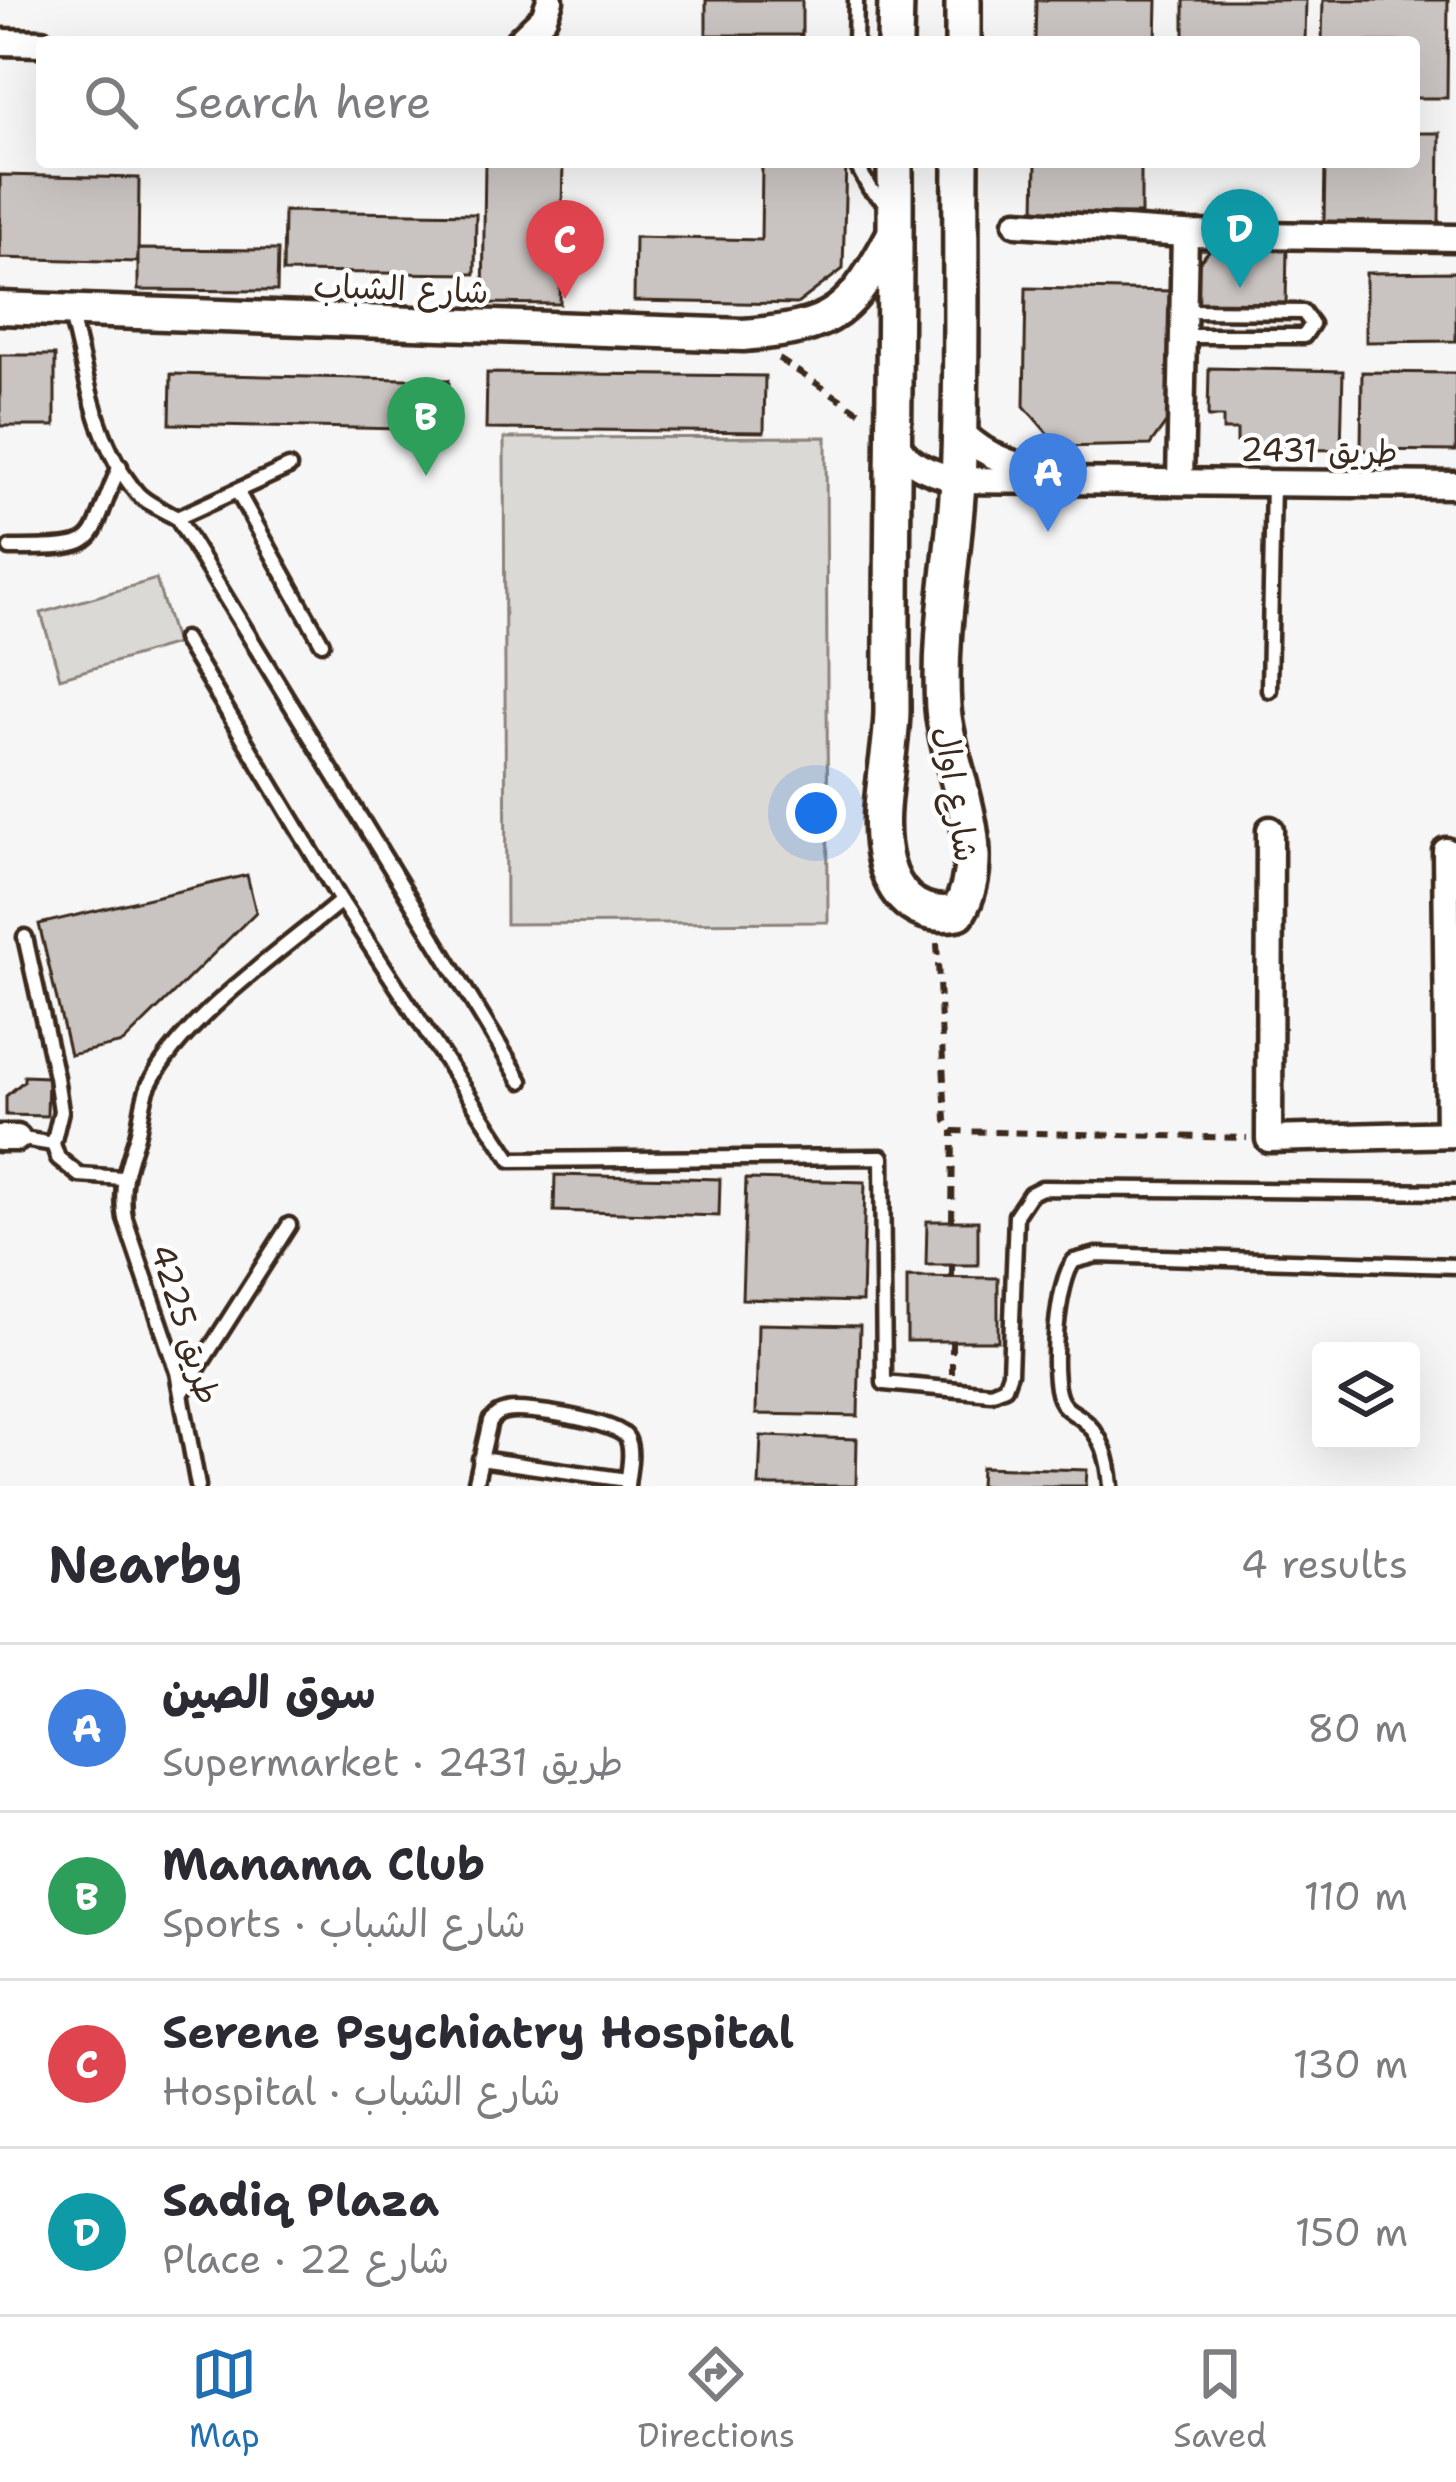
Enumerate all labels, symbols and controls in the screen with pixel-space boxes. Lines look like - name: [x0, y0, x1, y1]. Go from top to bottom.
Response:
- search box: [36, 36, 1420, 168]
- icon: search: [78, 69, 144, 135]
- text: Search here: [174, 72, 431, 132]
- pin: D: [1201, 189, 1279, 288]
- pin: C: [526, 200, 604, 299]
- street label: شارع الشباب: [313, 263, 489, 315]
- pin: B: [387, 377, 465, 476]
- street label: طريق 2431: [1240, 427, 1398, 474]
- pin: A: [1009, 433, 1087, 532]
- street label: شارع اوال: [923, 723, 989, 865]
- your location: [786, 783, 846, 843]
- street label: طريق 4225: [140, 1238, 231, 1410]
- map controls: [1312, 1342, 1420, 1450]
- button: layers: [1312, 1342, 1420, 1450]
- text: Nearby: [48, 1530, 243, 1598]
- text: 4 results: [1241, 1538, 1408, 1590]
- text: سوق الصين: [162, 1662, 376, 1722]
- text: A: [72, 1702, 102, 1754]
- text: 80 m: [1307, 1702, 1408, 1754]
- text: Supermarket · طريق 2431: [162, 1736, 623, 1788]
- text: Manama Club: [162, 1834, 485, 1894]
- text: B: [75, 1870, 99, 1922]
- text: 110 m: [1304, 1870, 1408, 1922]
- text: Sports · شارع الشباب: [162, 1897, 526, 1949]
- text: Serene Psychiatry Hospital: [162, 2002, 794, 2062]
- text: C: [75, 2038, 99, 2090]
- text: 130 m: [1293, 2038, 1408, 2090]
- text: Hospital · شارع الشباب: [162, 2065, 561, 2117]
- text: Sadiq Plaza: [162, 2170, 439, 2230]
- text: D: [73, 2206, 101, 2258]
- text: 150 m: [1295, 2206, 1408, 2258]
- text: Place · شارع 22: [162, 2233, 449, 2285]
- tab: Map: [189, 2341, 260, 2458]
- tab: Directions: [638, 2341, 795, 2458]
- tab: Saved: [1173, 2341, 1267, 2458]

